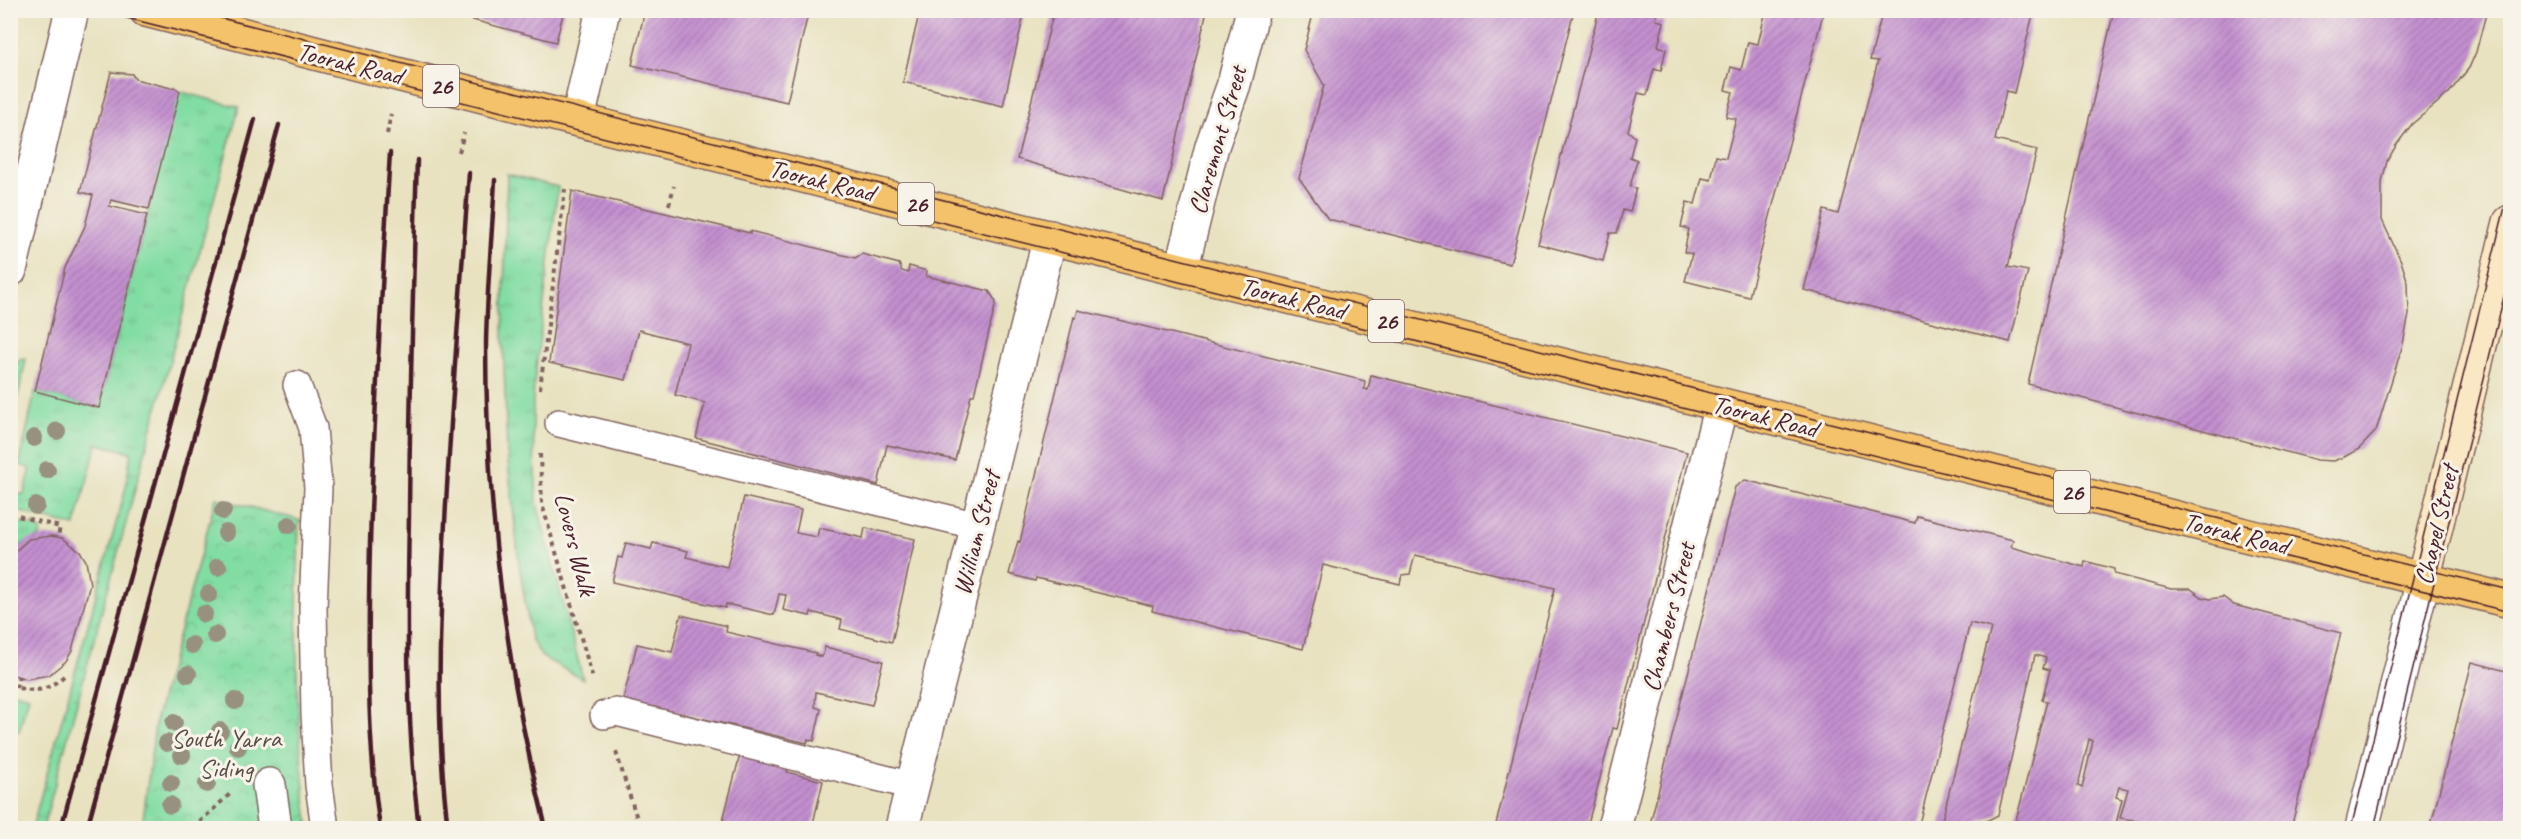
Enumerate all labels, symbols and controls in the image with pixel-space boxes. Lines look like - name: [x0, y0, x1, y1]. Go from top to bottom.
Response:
- street label: Toorak Road: [294, 35, 410, 93]
- street label: Claremont Street: [1181, 60, 1255, 218]
- road number: 26: [423, 65, 459, 107]
- street label: Toorak Road: [766, 152, 882, 210]
- road number: 26: [898, 183, 934, 225]
- street label: Toorak Road: [1237, 270, 1353, 328]
- road number: 26: [1368, 300, 1404, 342]
- street label: Toorak Road: [1709, 388, 1825, 446]
- street label: Chapel Street: [2407, 459, 2467, 588]
- street label: William Street: [945, 465, 1009, 598]
- road number: 26: [2054, 471, 2090, 513]
- street label: Lovers Walk: [547, 489, 605, 601]
- street label: Toorak Road: [2180, 505, 2296, 563]
- street label: Chambers Street: [1634, 537, 1703, 695]
- park label: South Yarra Siding: [171, 722, 283, 785]

